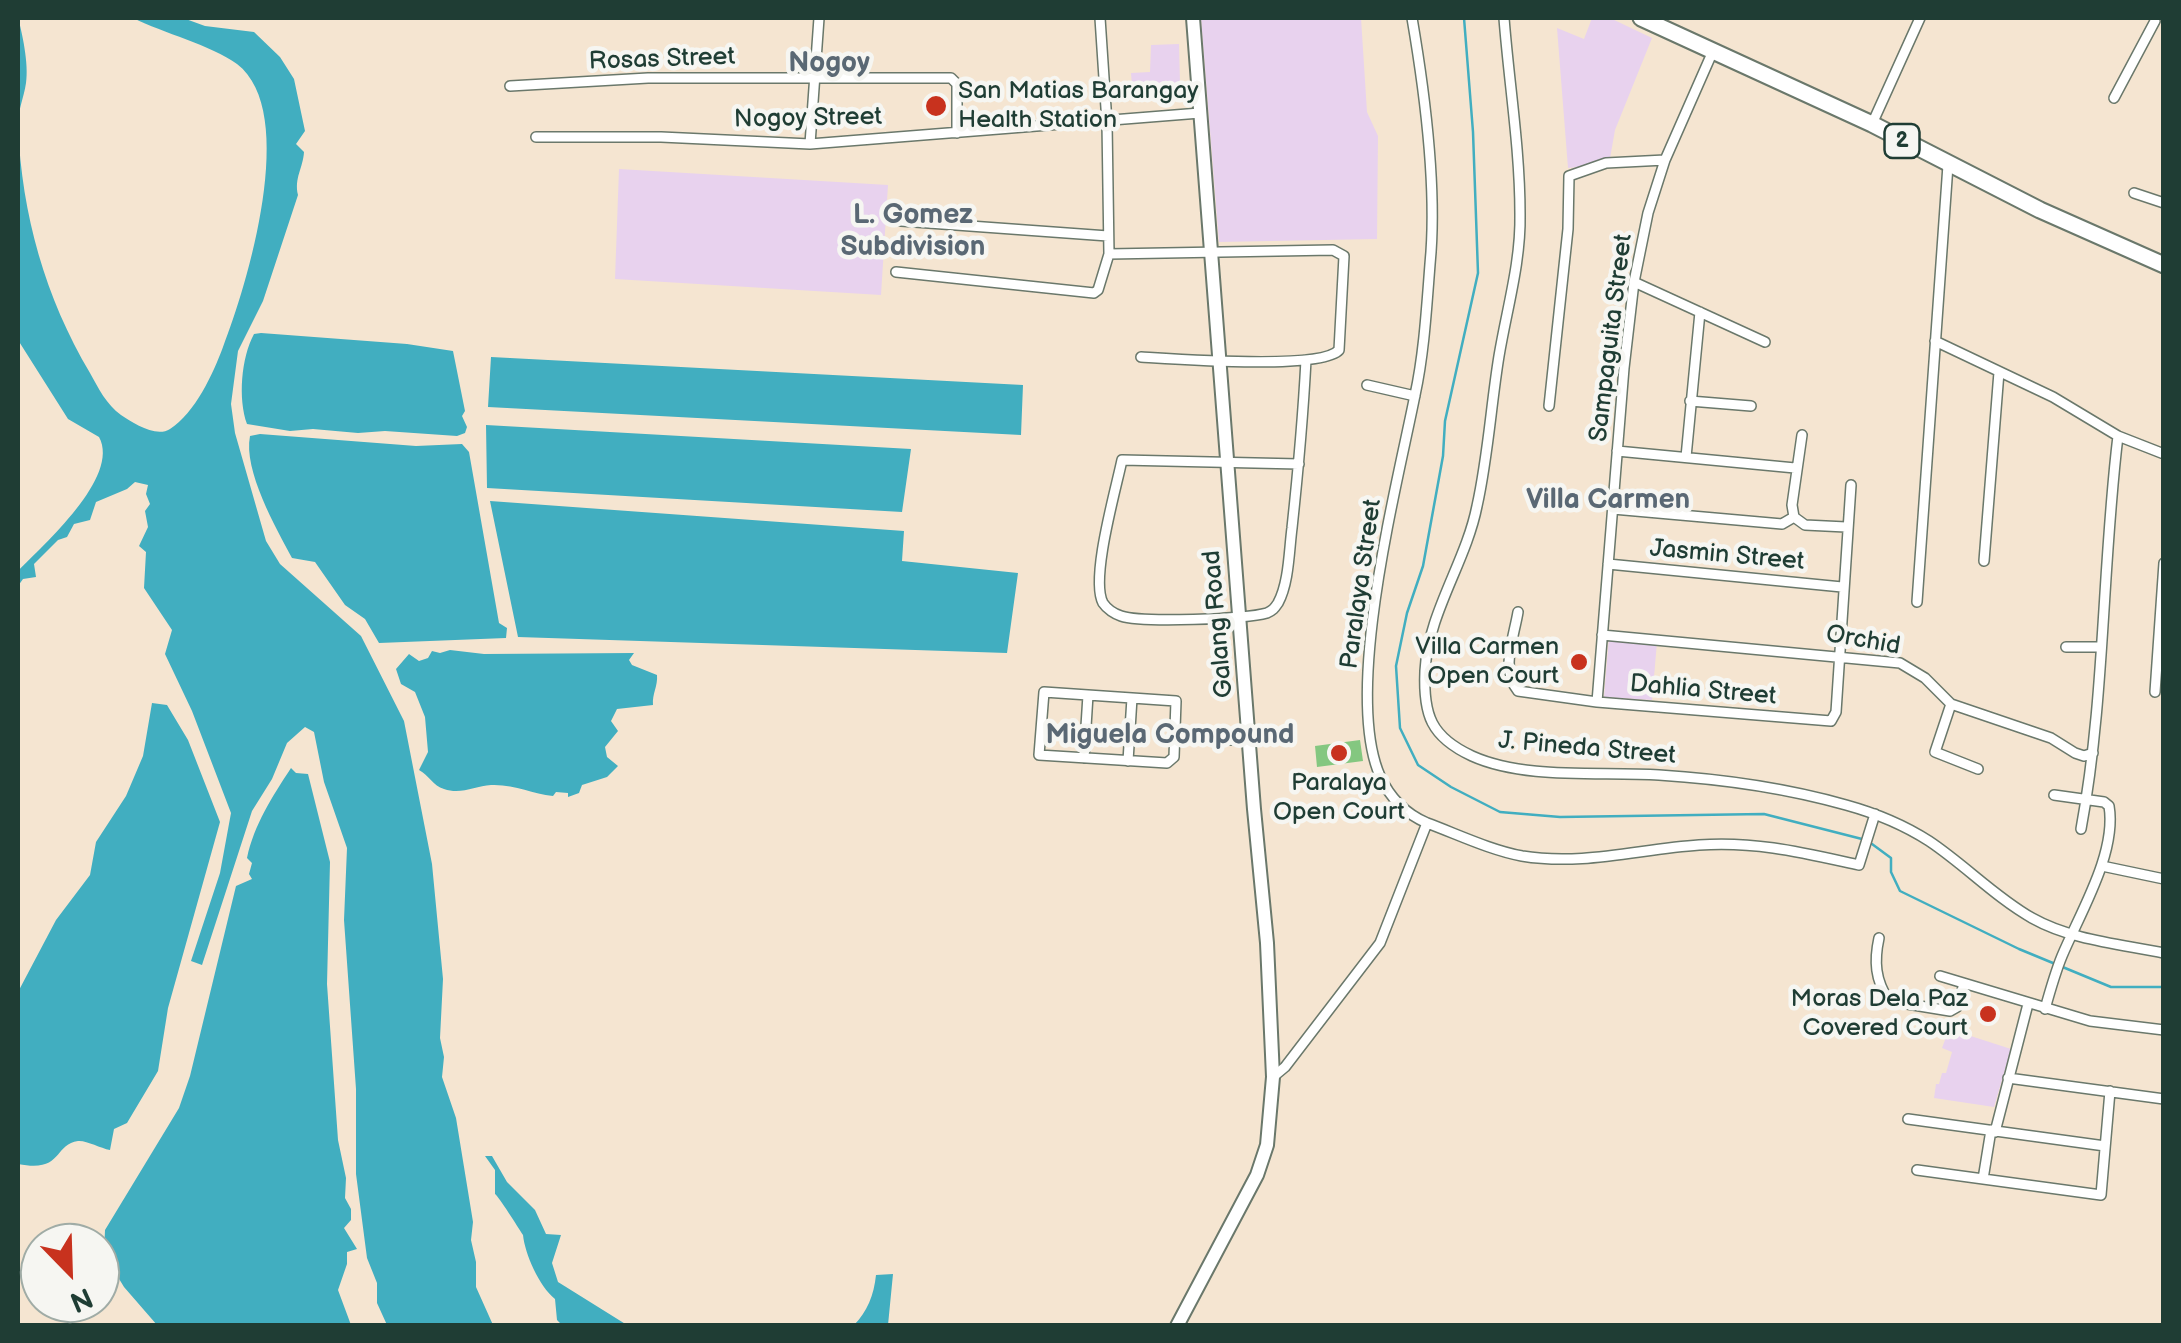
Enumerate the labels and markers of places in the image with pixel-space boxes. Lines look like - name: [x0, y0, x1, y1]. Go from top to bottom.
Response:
- place label: San Matias Barangay Health Station: [958, 77, 1199, 136]
- marker: San Matias Barangay Health Station: [923, 93, 949, 119]
- place label: Villa Carmen Open Court: [1415, 633, 1559, 692]
- marker: Villa Carmen Open Court: [1568, 651, 1590, 673]
- marker: Paralaya Open Court: [1328, 742, 1350, 764]
- place label: Paralaya Open Court: [1273, 769, 1405, 828]
- place label: Moras Dela Paz Covered Court: [1791, 985, 1968, 1044]
- marker: Moras Dela Paz Covered Court: [1977, 1003, 1999, 1025]

